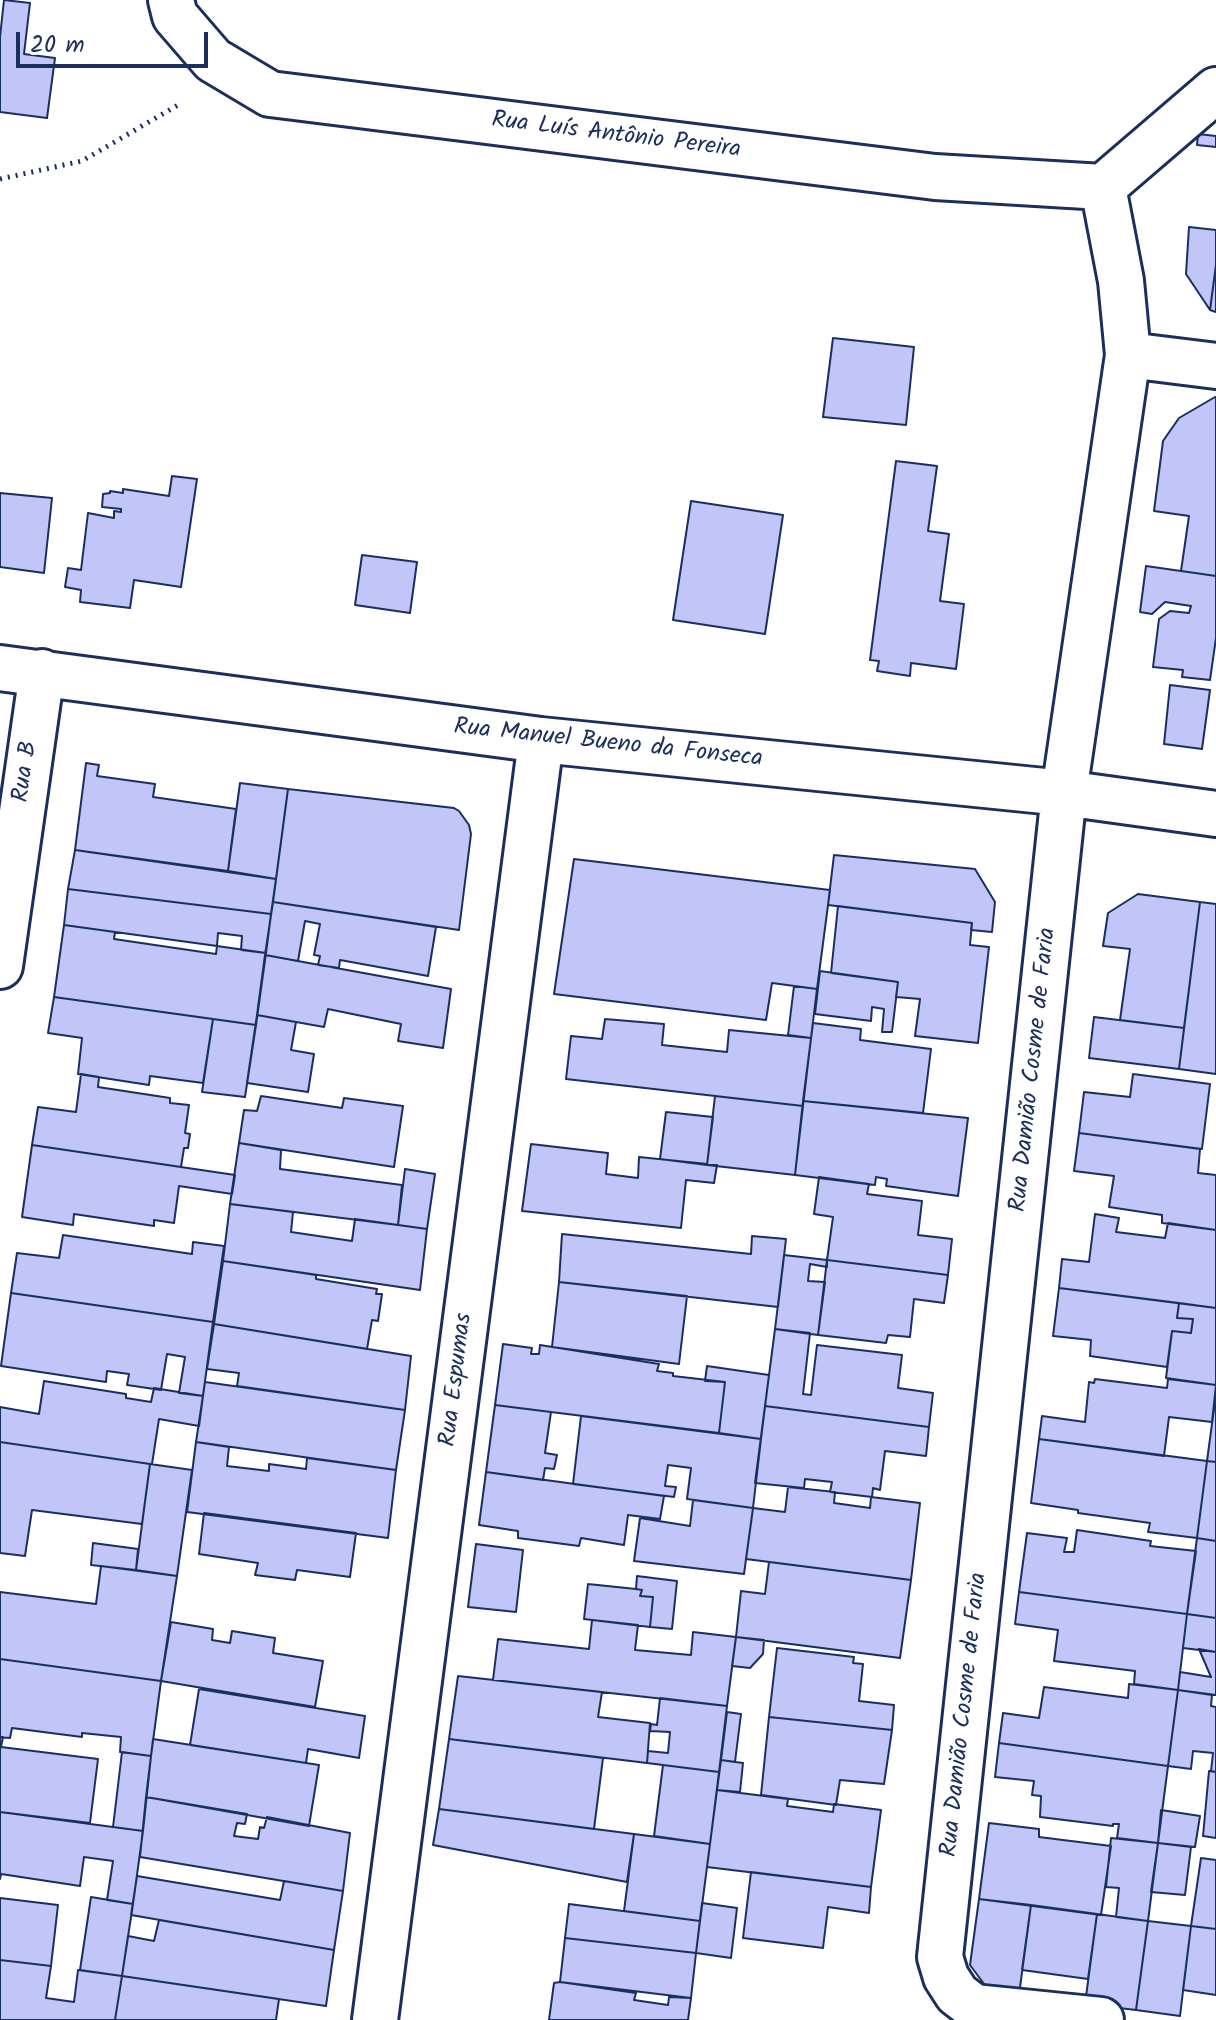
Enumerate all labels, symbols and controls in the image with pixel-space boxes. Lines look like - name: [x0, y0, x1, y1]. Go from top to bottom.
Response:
- scale bar: [20, 16, 212, 66]
- text: 20 m: [30, 26, 85, 65]
- street label: Rua Luís Antônio Pereira: [490, 107, 742, 167]
- street label: Rua Manuel Bueno da Fonseca: [452, 714, 764, 776]
- street label: Rua B: [8, 739, 46, 805]
- street label: Rua Damião Cosme de Faria: [1006, 926, 1064, 1214]
- street label: Rua Espumas: [436, 1312, 480, 1448]
- street label: Rua Damião Cosme de Faria: [937, 1571, 995, 1859]

